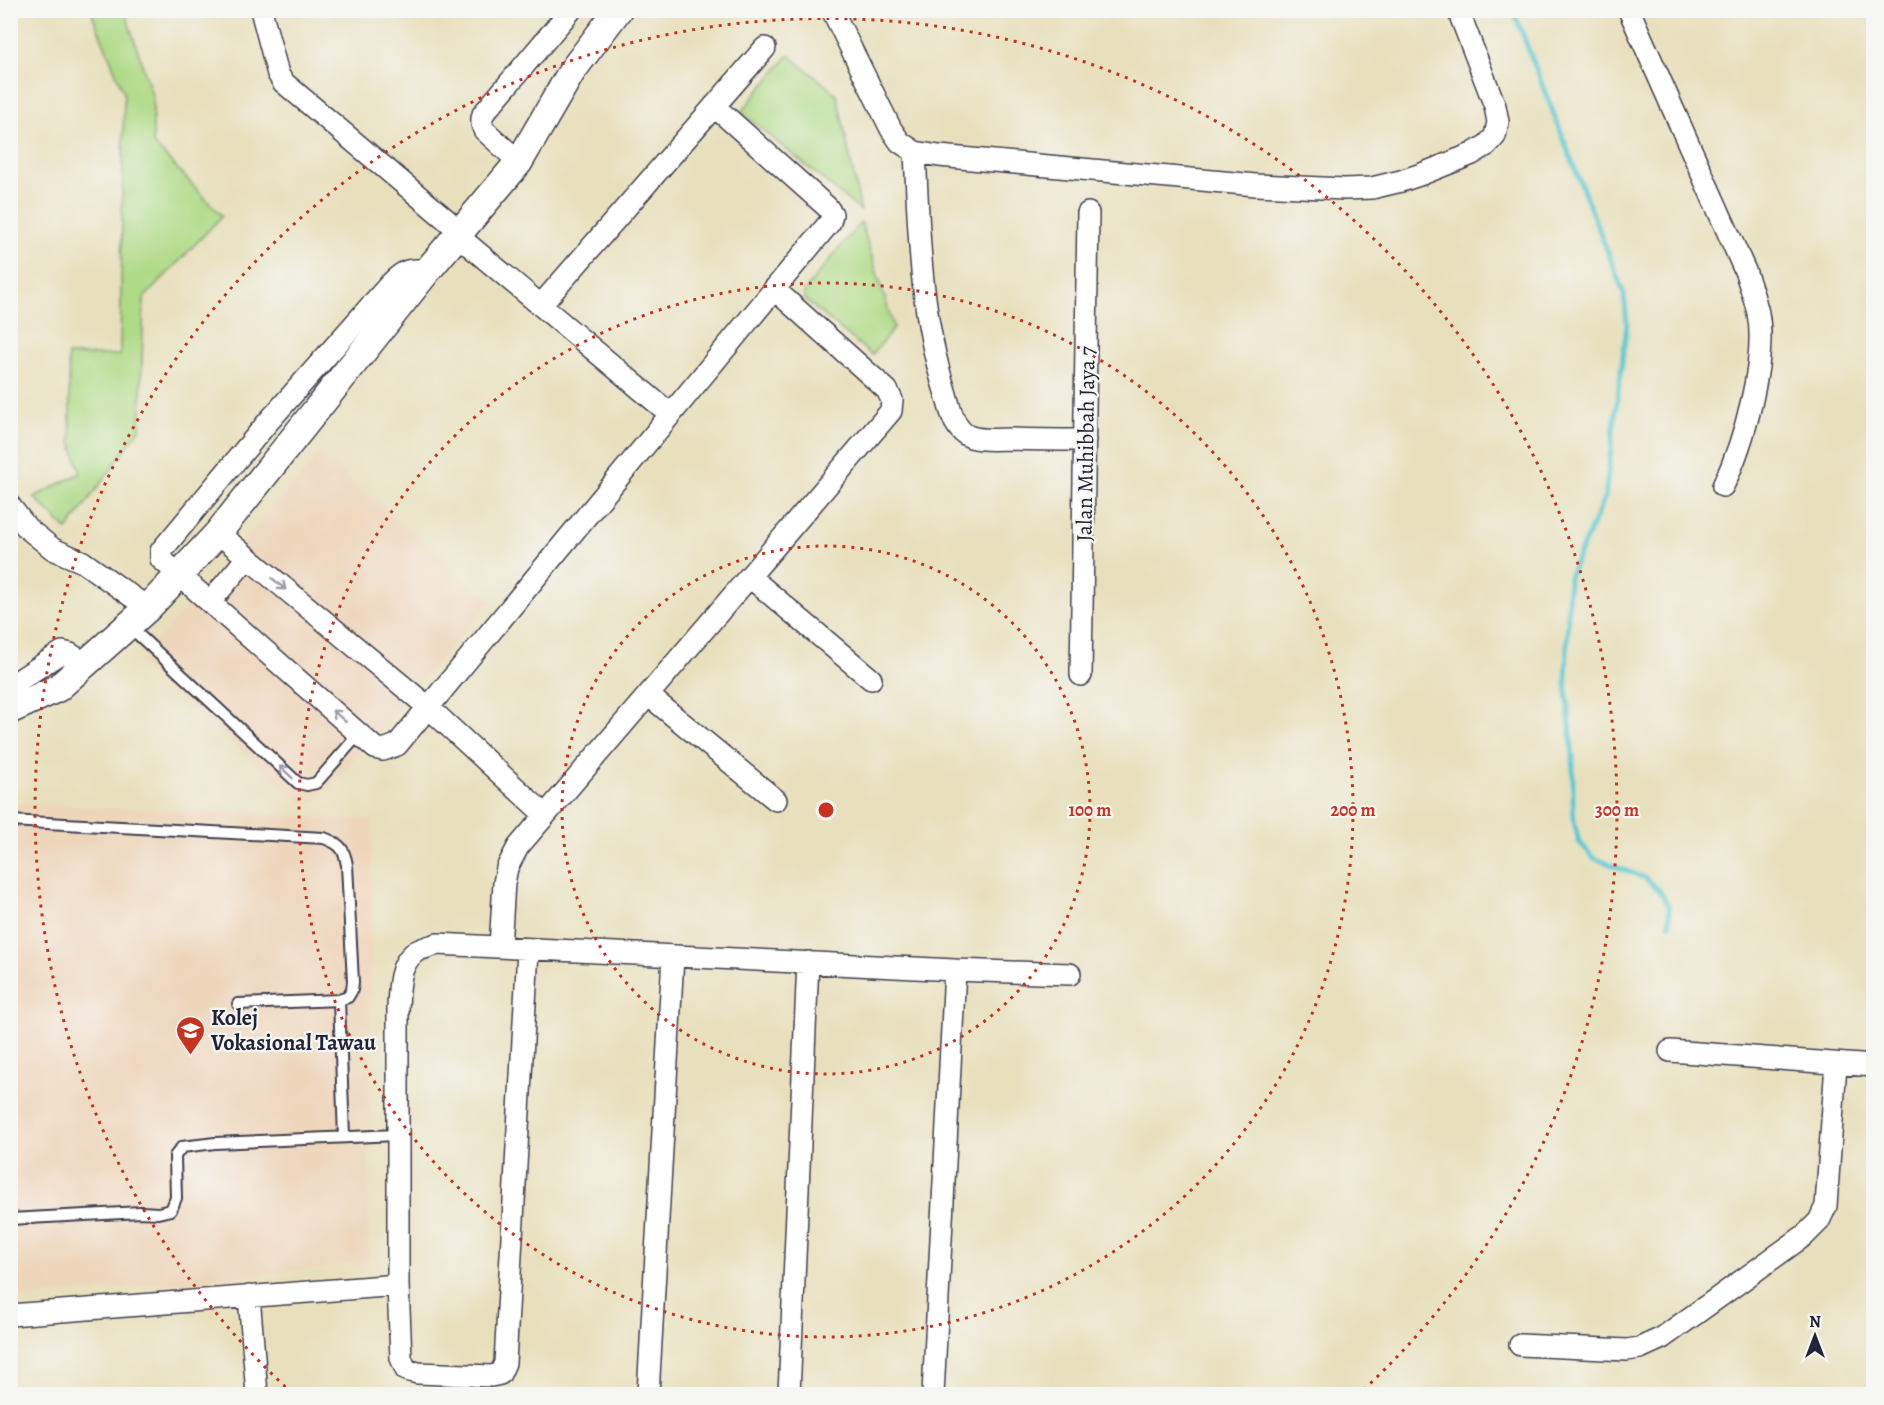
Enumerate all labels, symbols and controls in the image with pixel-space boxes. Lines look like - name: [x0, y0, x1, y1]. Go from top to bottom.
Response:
- street label: Jalan Muhibbah Jaya 7: [1069, 345, 1103, 542]
- one-way arrow: [271, 577, 287, 590]
- one-way arrow: [331, 709, 346, 723]
- one-way arrow: [278, 764, 293, 779]
- text: 100 m: [1069, 798, 1111, 822]
- text: 200 m: [1330, 798, 1376, 822]
- text: 300 m: [1595, 798, 1639, 822]
- centre of rings: [816, 800, 836, 820]
- place label: Kolej Vokasional Tawau: [210, 1003, 377, 1058]
- school or university icon: Kolej Vokasional Tawau: [174, 1014, 206, 1056]
- north arrow: [1785, 1306, 1845, 1366]
- text: N: [1809, 1311, 1821, 1333]

